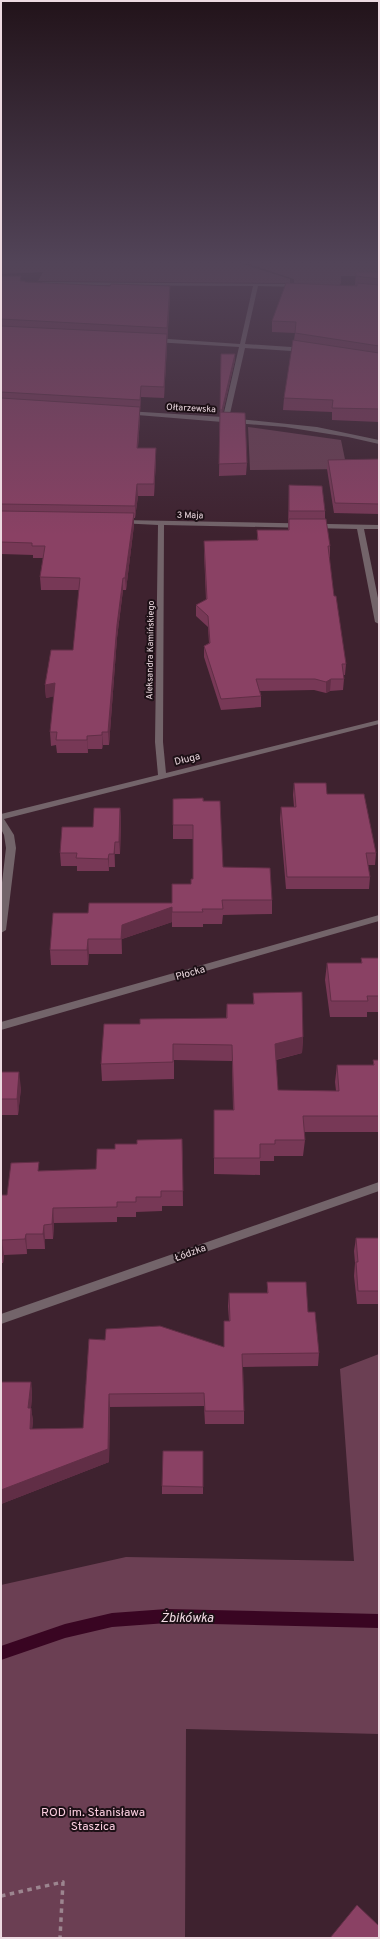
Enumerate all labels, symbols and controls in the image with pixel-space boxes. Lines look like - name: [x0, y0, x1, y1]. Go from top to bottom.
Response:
- street label: Ołtarzewska: [166, 402, 216, 415]
- street label: 3 Maja: [177, 510, 204, 521]
- street label: Aleksandra Kamińskiego: [144, 600, 157, 700]
- street label: Długa: [173, 750, 202, 769]
- street label: Płocka: [174, 963, 207, 984]
- street label: Łódzka: [173, 1242, 208, 1265]
- water label: Żbikówka: [160, 1609, 214, 1627]
- park label: ROD im. Stanisława Staszica: [41, 1805, 145, 1835]

